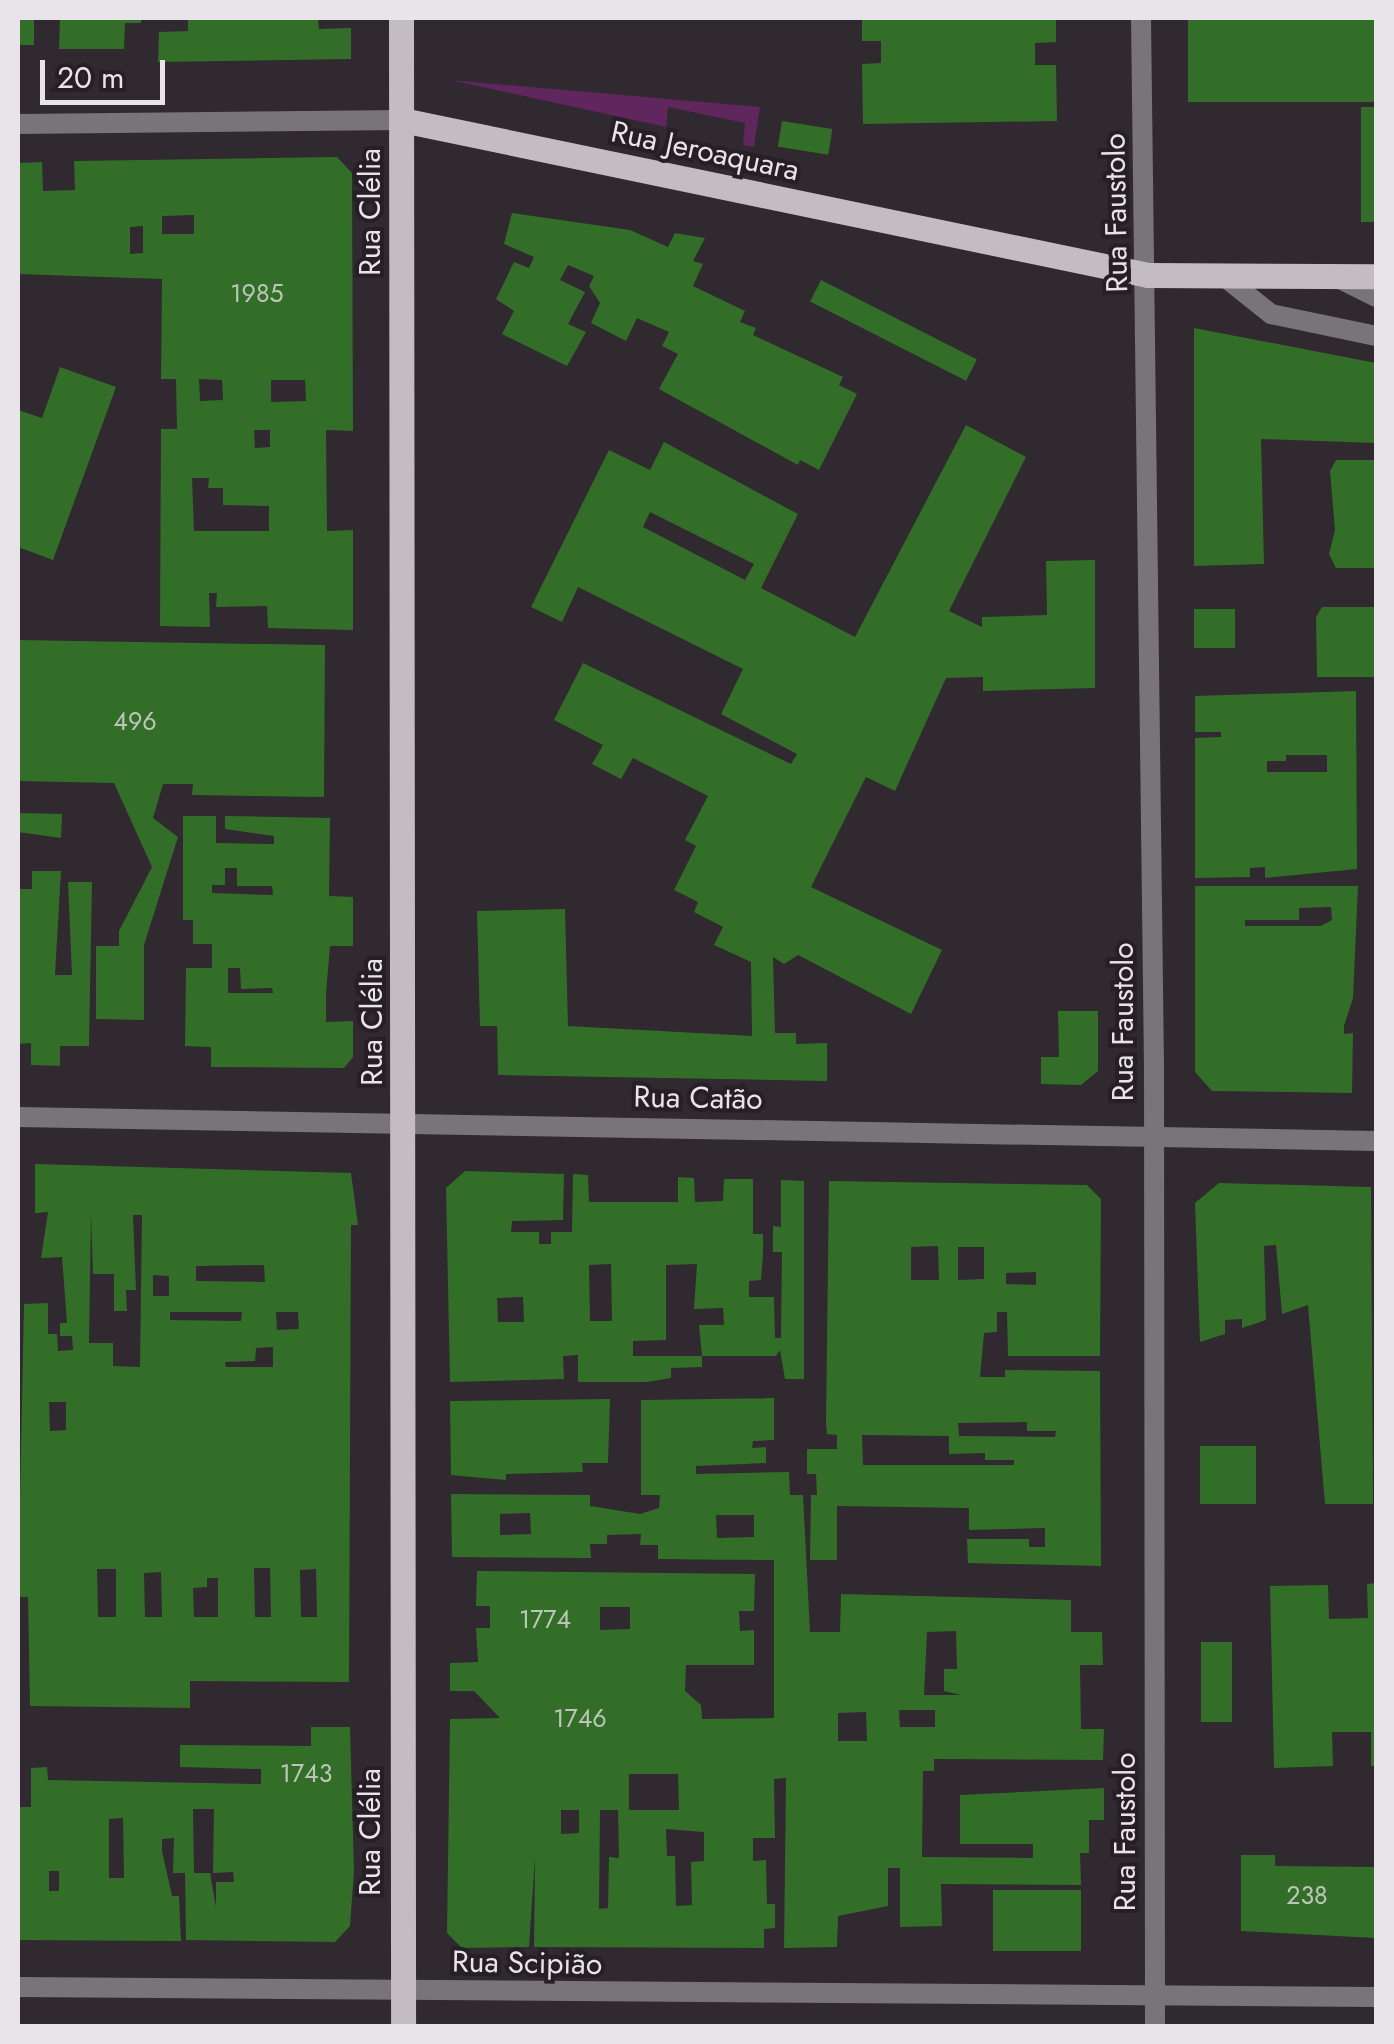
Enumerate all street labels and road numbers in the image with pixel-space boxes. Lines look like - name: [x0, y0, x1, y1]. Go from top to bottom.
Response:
- street label: Rua Jeroaquara: [608, 114, 802, 188]
- street label: Rua Faustolo: [1097, 133, 1135, 293]
- street label: Rua Clélia: [352, 148, 388, 276]
- street label: Rua Faustolo: [1105, 942, 1141, 1102]
- street label: Rua Clélia: [354, 958, 390, 1086]
- street label: Rua Catão: [633, 1079, 763, 1117]
- street label: Rua Faustolo: [1107, 1752, 1143, 1912]
- street label: Rua Clélia: [352, 1768, 388, 1896]
- street label: Rua Scipião: [452, 1944, 602, 1982]

